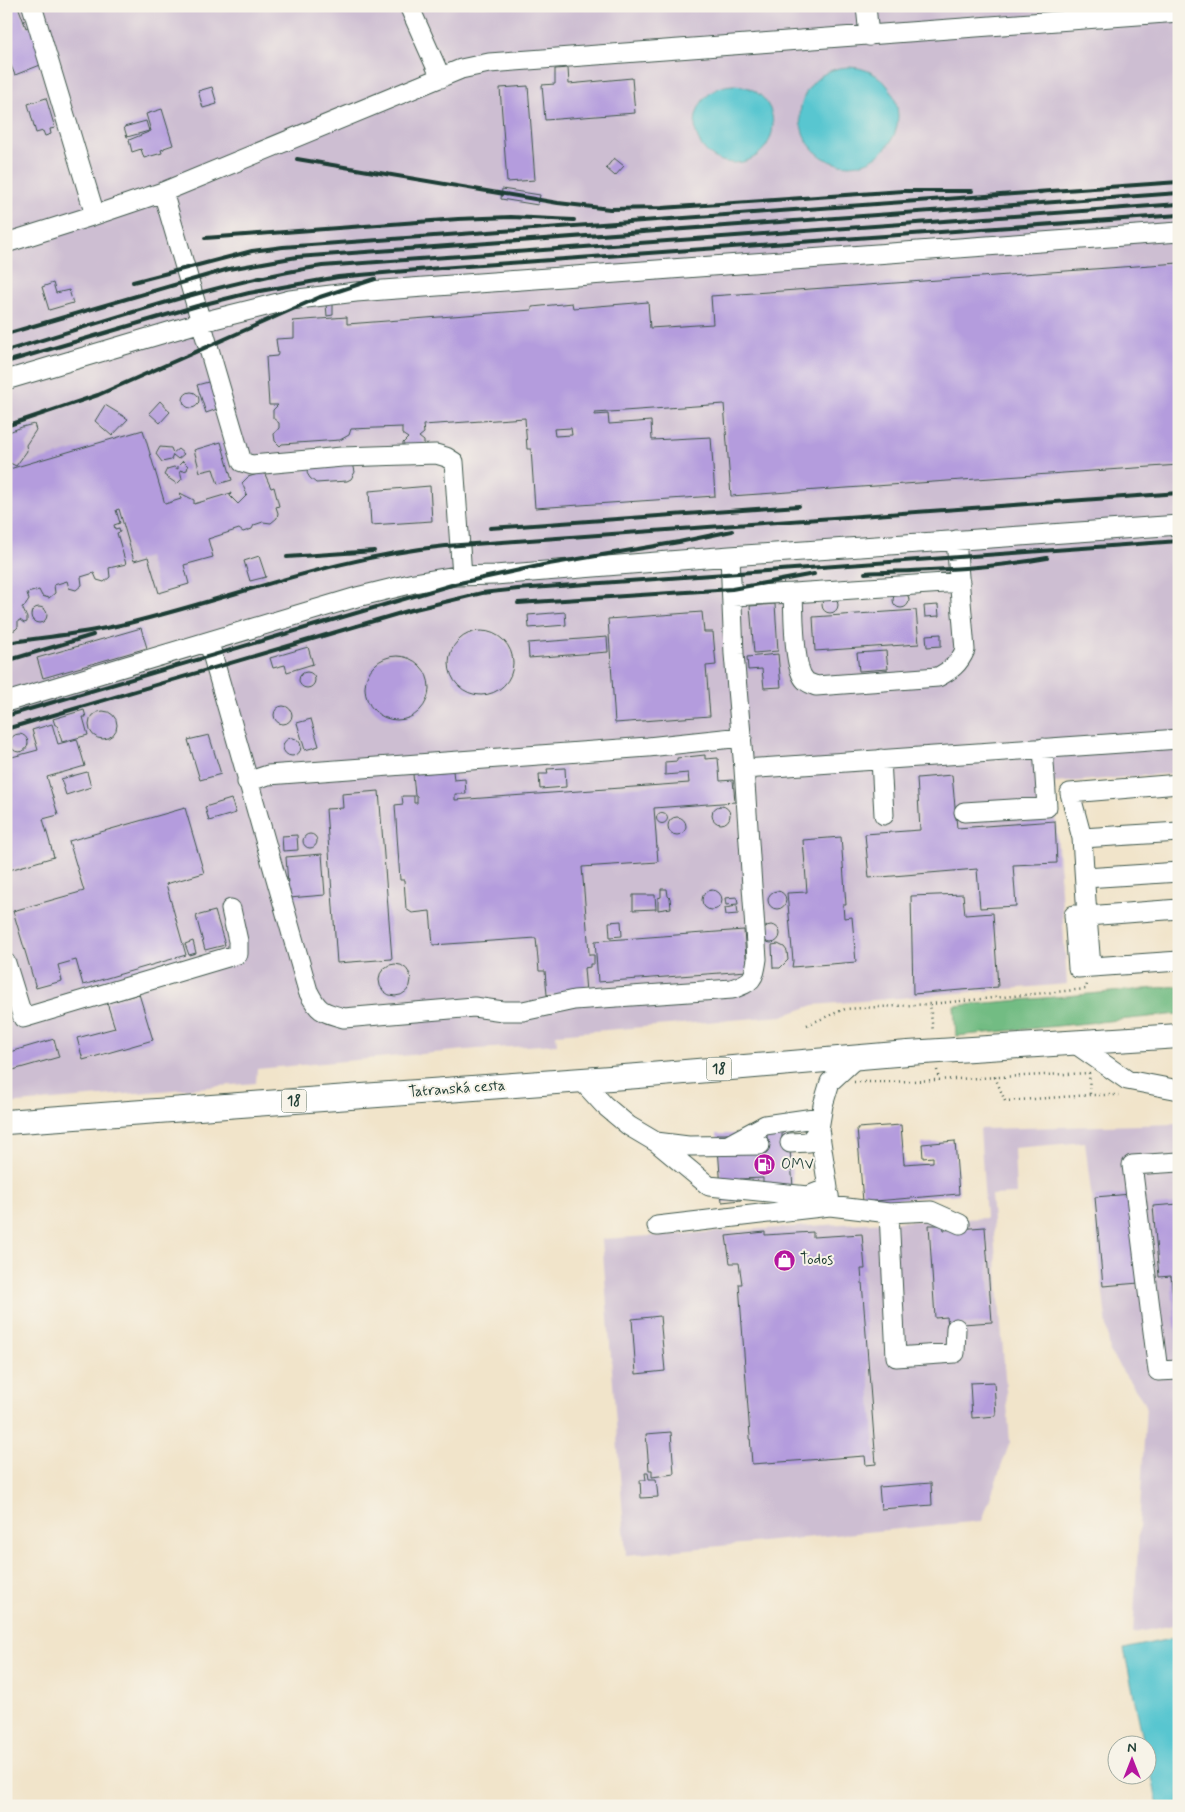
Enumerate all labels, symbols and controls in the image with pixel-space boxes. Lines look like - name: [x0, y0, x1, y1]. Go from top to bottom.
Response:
- road number: 18: [706, 1058, 732, 1080]
- street label: Tatranská cesta: [408, 1076, 506, 1102]
- road number: 18: [282, 1090, 306, 1112]
- fuel station icon: OMV: [753, 1153, 777, 1177]
- place label: OMV: [781, 1155, 814, 1175]
- shop icon: Todos: [772, 1248, 796, 1272]
- place label: Todos: [800, 1250, 833, 1270]
- north arrow: [1108, 1734, 1158, 1784]
- text: N: [1127, 1739, 1137, 1757]

